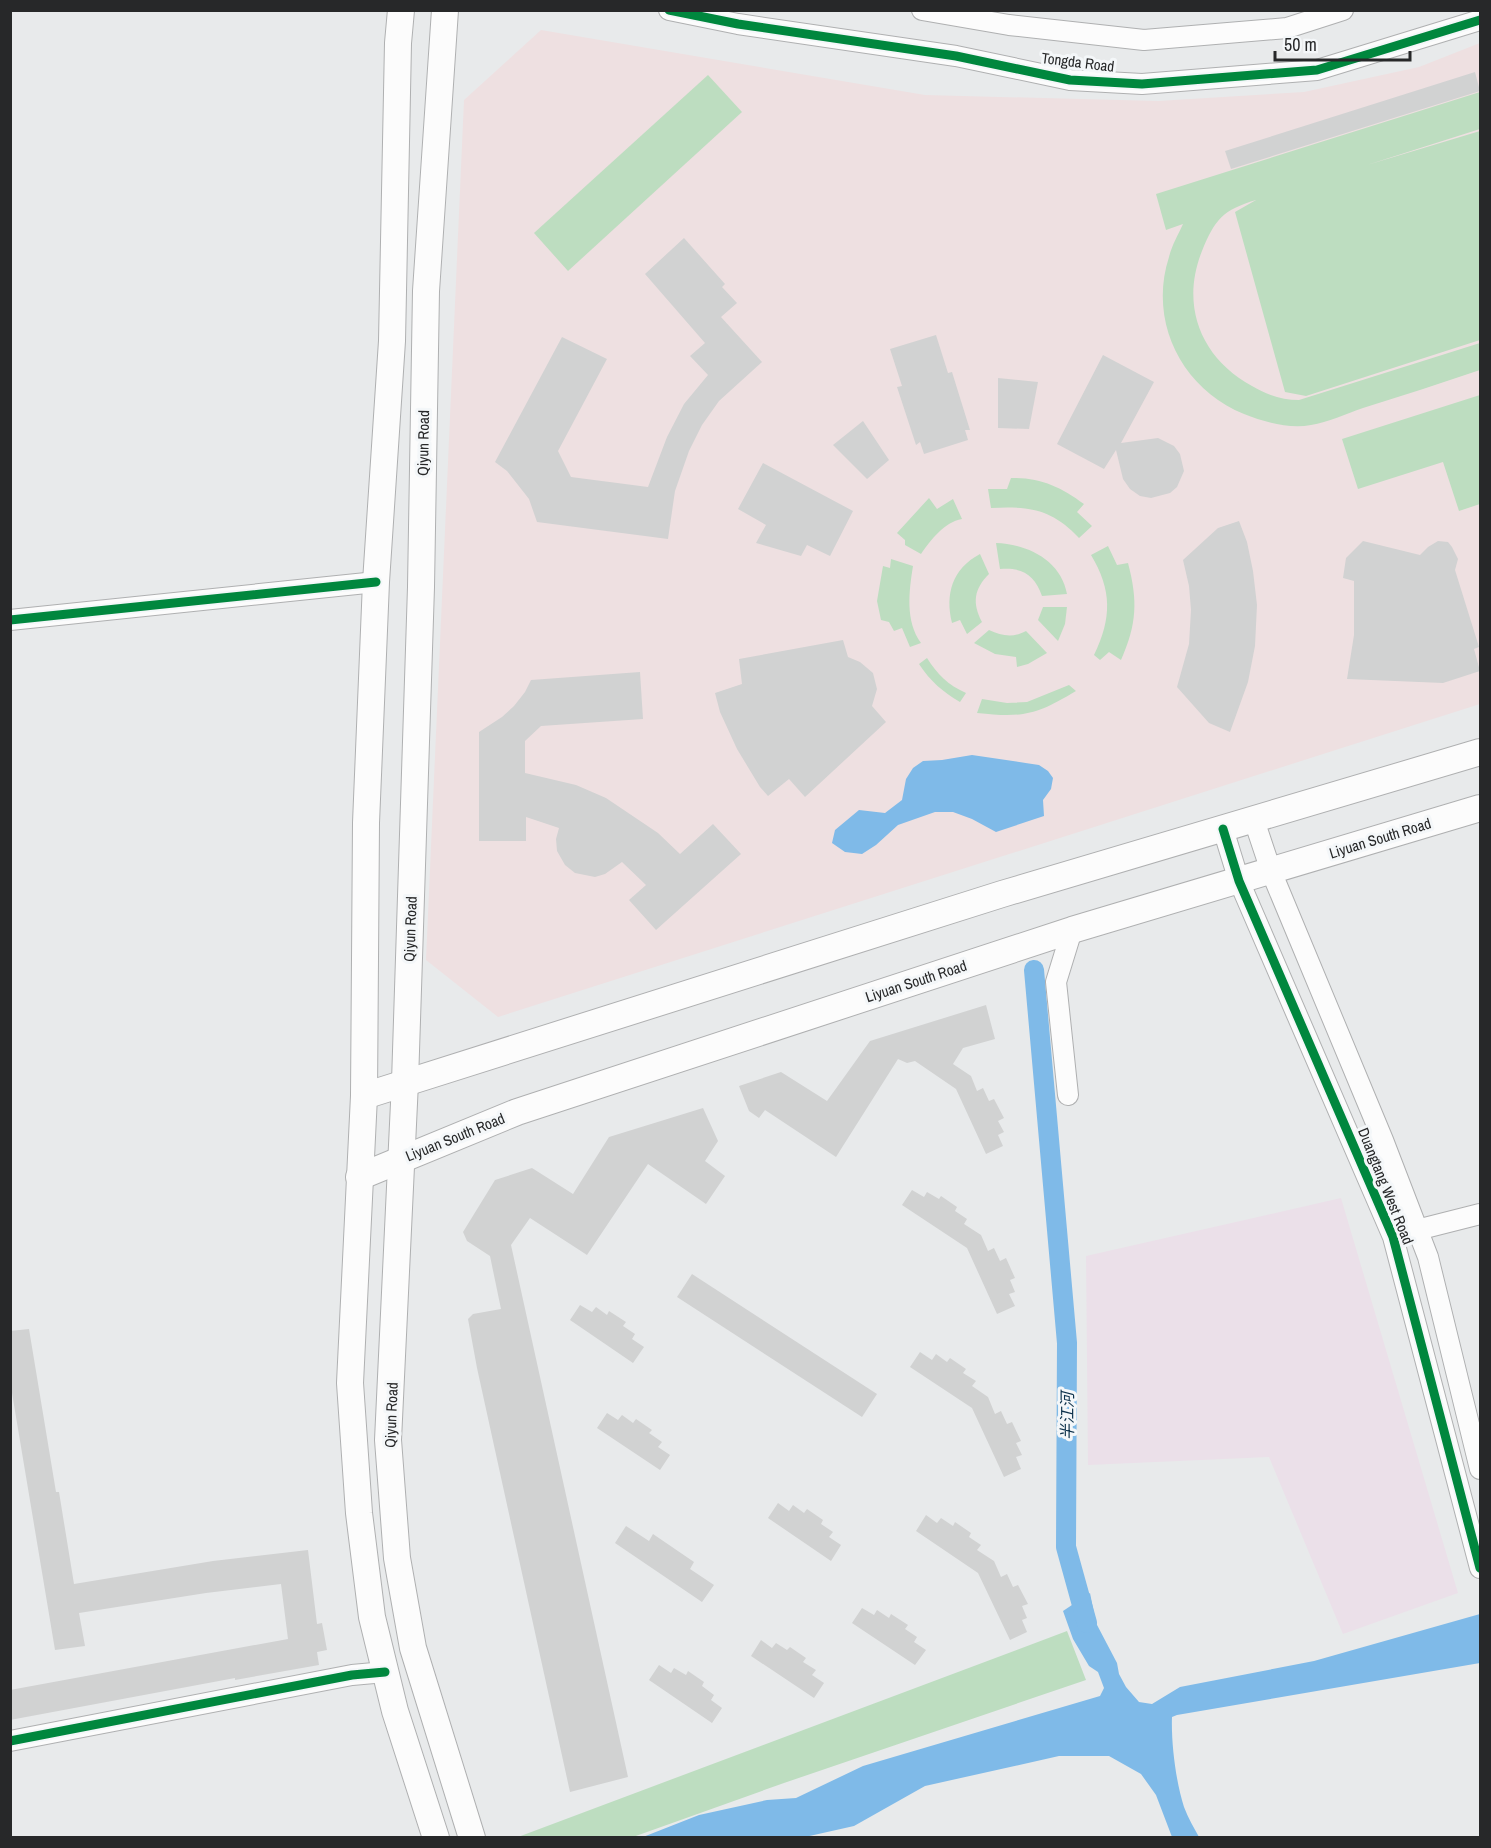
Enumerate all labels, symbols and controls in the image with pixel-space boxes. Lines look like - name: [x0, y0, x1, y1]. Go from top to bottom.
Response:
- scale bar: [1275, 24, 1410, 62]
- text: 50 m: [1284, 32, 1317, 57]
- street label: Tongda Road: [1040, 47, 1116, 77]
- street label: Qiyun Road: [412, 410, 434, 476]
- street label: Liyuan South Road: [1327, 813, 1433, 863]
- street label: Qiyun Road: [398, 896, 422, 962]
- street label: Liyuan South Road: [863, 955, 969, 1007]
- street label: Liyuan South Road: [402, 1108, 508, 1166]
- street label: Duangtang West Road: [1353, 1124, 1419, 1248]
- street label: Qiyun Road: [379, 1382, 403, 1448]
- water label: 半江河: [1056, 1389, 1078, 1440]

